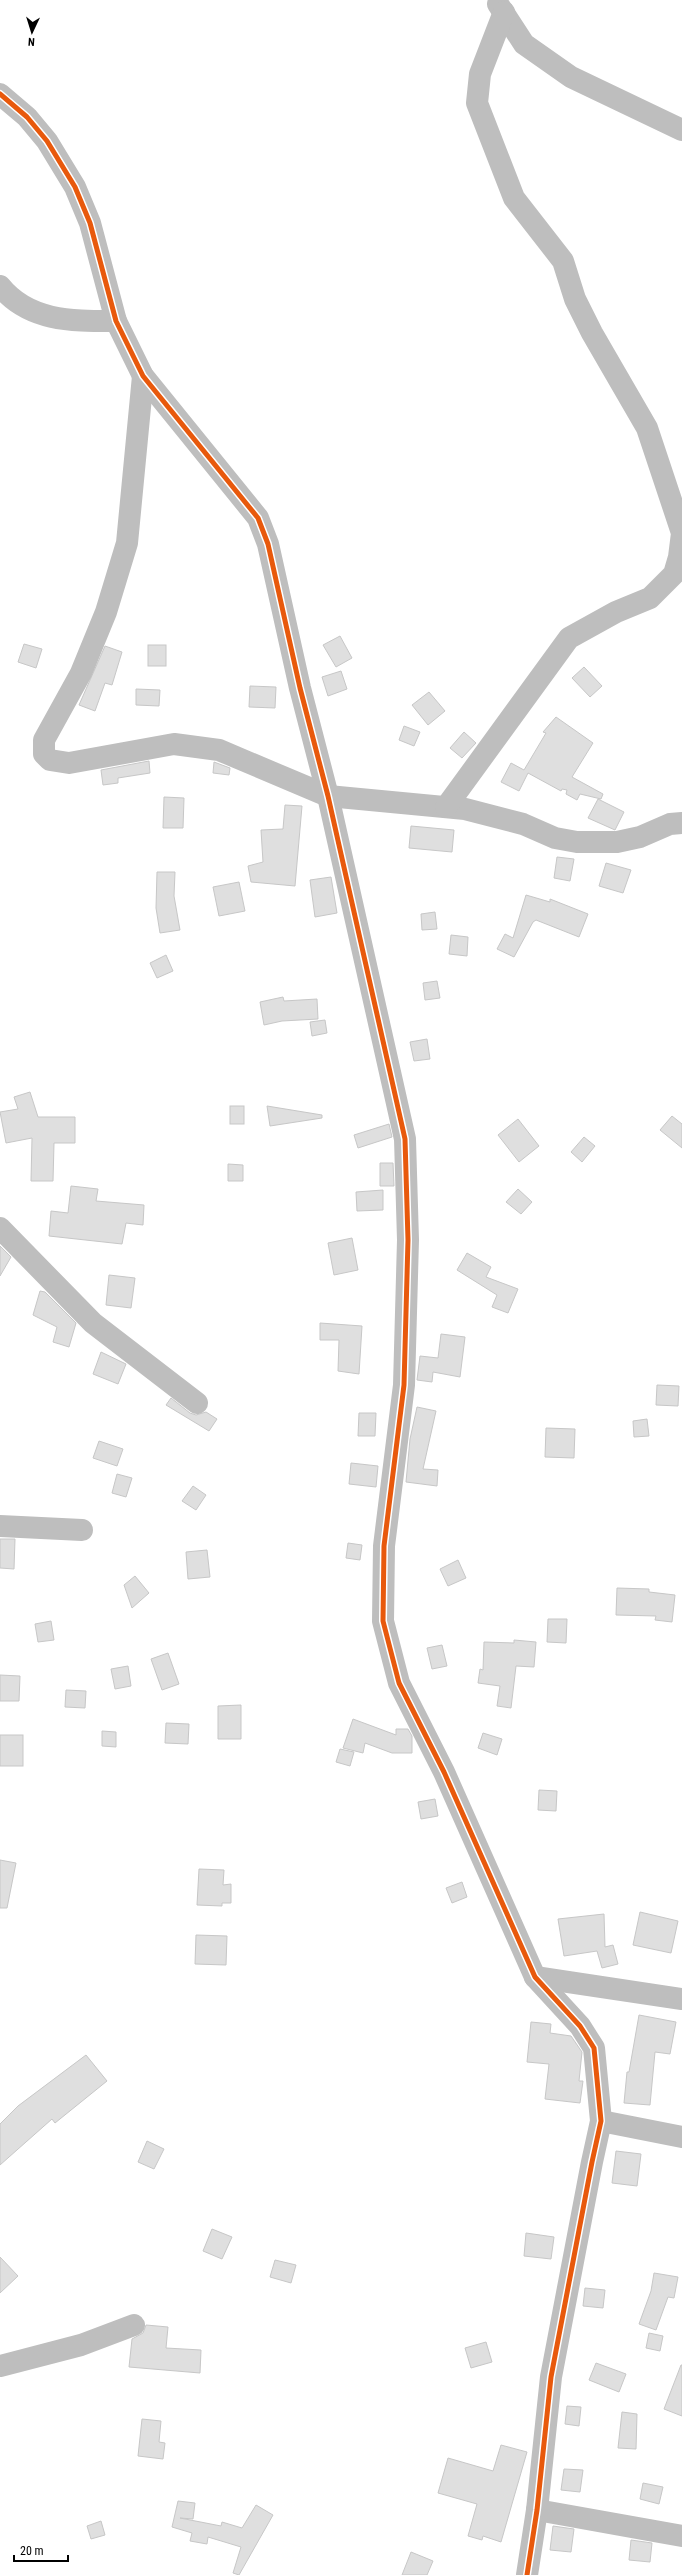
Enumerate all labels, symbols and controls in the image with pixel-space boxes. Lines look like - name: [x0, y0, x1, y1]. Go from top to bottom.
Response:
- north arrow: [12, 12, 52, 52]
- text: N: [27, 35, 35, 48]
- scale bar: [14, 2537, 68, 2563]
- text: 20 m: [20, 2544, 44, 2558]

